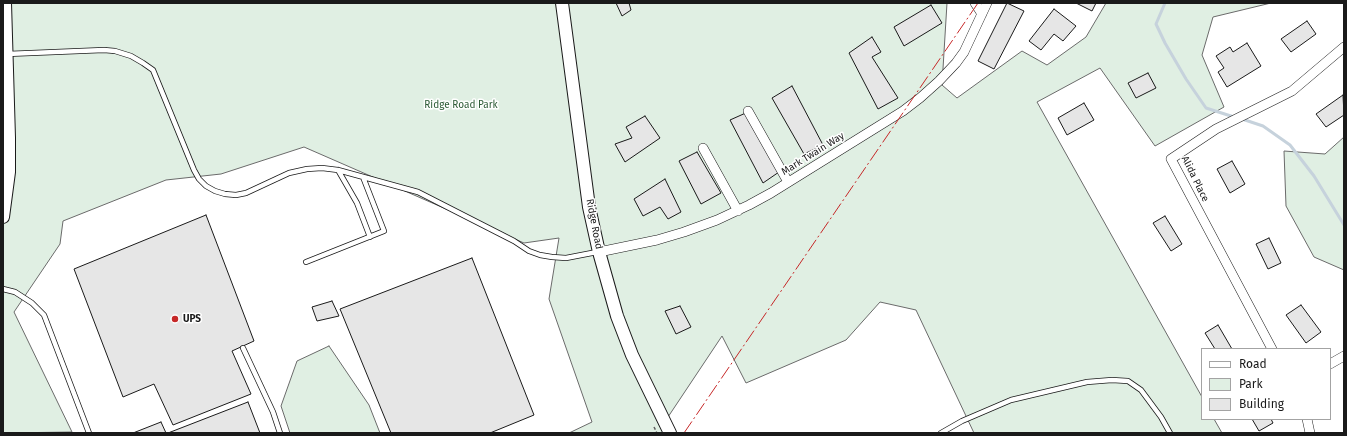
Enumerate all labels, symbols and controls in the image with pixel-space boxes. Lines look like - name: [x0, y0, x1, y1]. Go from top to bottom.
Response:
- park label: Ridge Road Park: [424, 99, 498, 111]
- street label: Mark Twain Way: [779, 130, 847, 178]
- street label: Alida Place: [1179, 154, 1211, 204]
- street label: Ridge Road: [583, 198, 605, 250]
- place label: UPS: [183, 313, 201, 325]
- marker: UPS: [170, 314, 180, 324]
- legend: [1201, 348, 1331, 420]
- text: Road: [1239, 357, 1267, 371]
- text: Park: [1239, 377, 1263, 391]
- text: Building: [1239, 397, 1284, 411]

